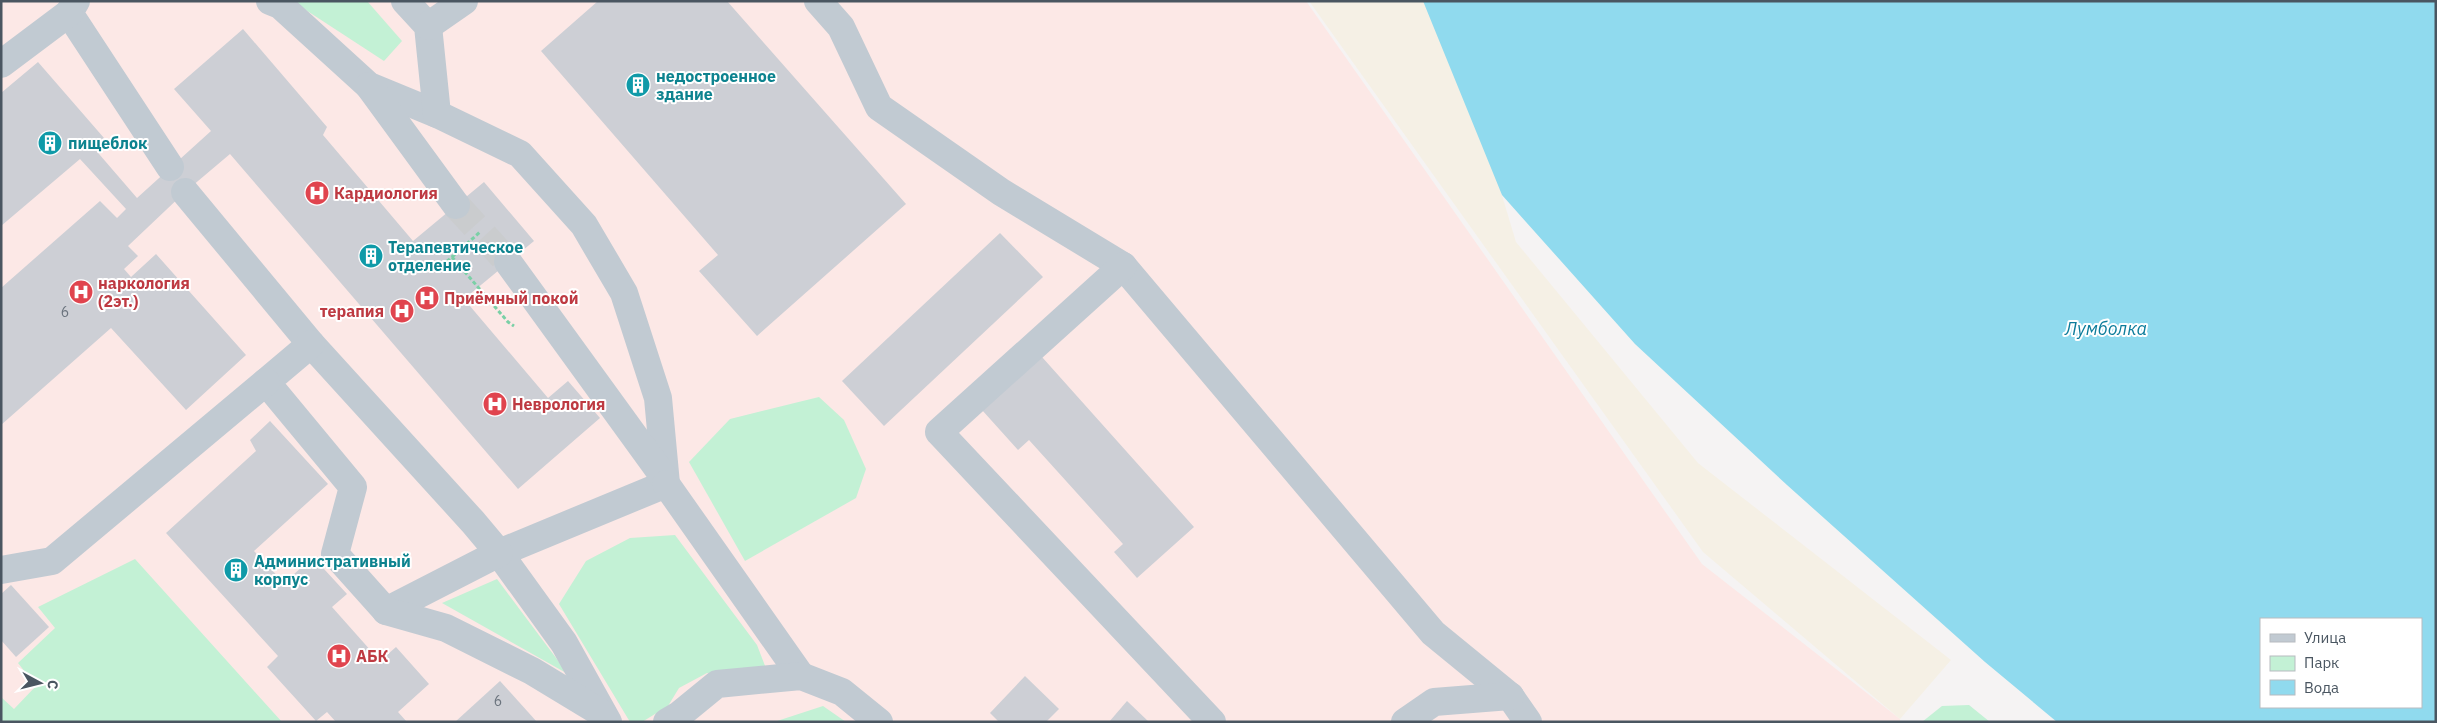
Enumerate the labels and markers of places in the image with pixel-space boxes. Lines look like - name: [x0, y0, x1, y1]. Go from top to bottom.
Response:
- place label: недостроенное здание: [656, 66, 776, 104]
- building icon: недостроенное здание: [625, 72, 651, 98]
- building icon: пищеблок: [37, 130, 63, 156]
- place label: пищеблок: [68, 133, 148, 153]
- hospital icon: Кардиология: [304, 180, 330, 206]
- place label: Кардиология: [334, 183, 438, 203]
- place label: Терапевтическое отделение: [388, 237, 523, 275]
- building icon: Терапевтическое отделение: [358, 243, 384, 269]
- place label: наркология (2эт.): [98, 273, 190, 311]
- hospital icon: наркология (2эт.): [68, 279, 94, 305]
- hospital icon: Приёмный покой: [414, 285, 440, 311]
- place label: Приёмный покой: [444, 288, 578, 308]
- hospital icon: терапия: [389, 298, 415, 324]
- place label: терапия: [320, 301, 384, 321]
- hospital icon: Неврология: [482, 391, 508, 417]
- place label: Неврология: [512, 394, 605, 414]
- place label: Административный корпус: [254, 551, 411, 589]
- building icon: Административный корпус: [223, 557, 249, 583]
- hospital icon: АБК: [326, 643, 352, 669]
- place label: АБК: [356, 646, 388, 666]

